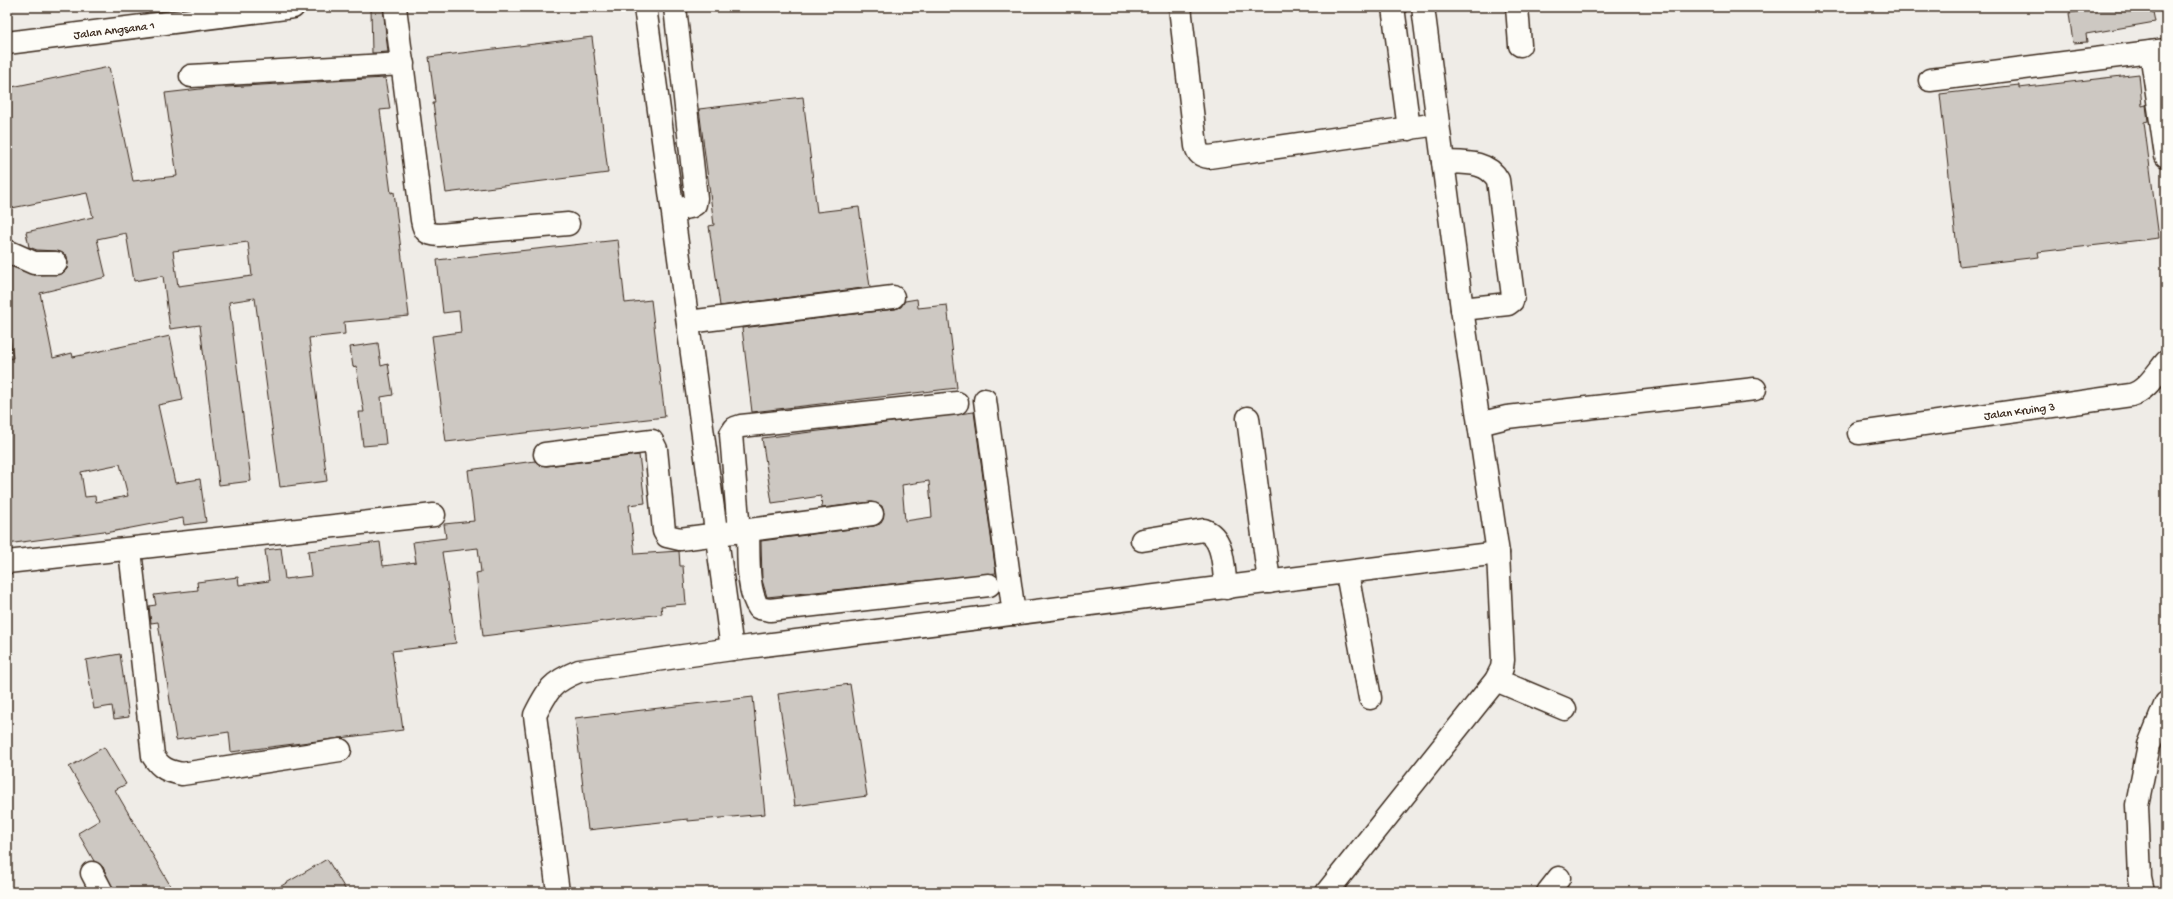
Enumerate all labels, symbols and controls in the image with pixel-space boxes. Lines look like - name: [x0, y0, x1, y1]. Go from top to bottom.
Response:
- street label: Jalan Angsana 1: [73, 19, 156, 44]
- street label: Jalan Kruing 3: [1983, 401, 2056, 424]

